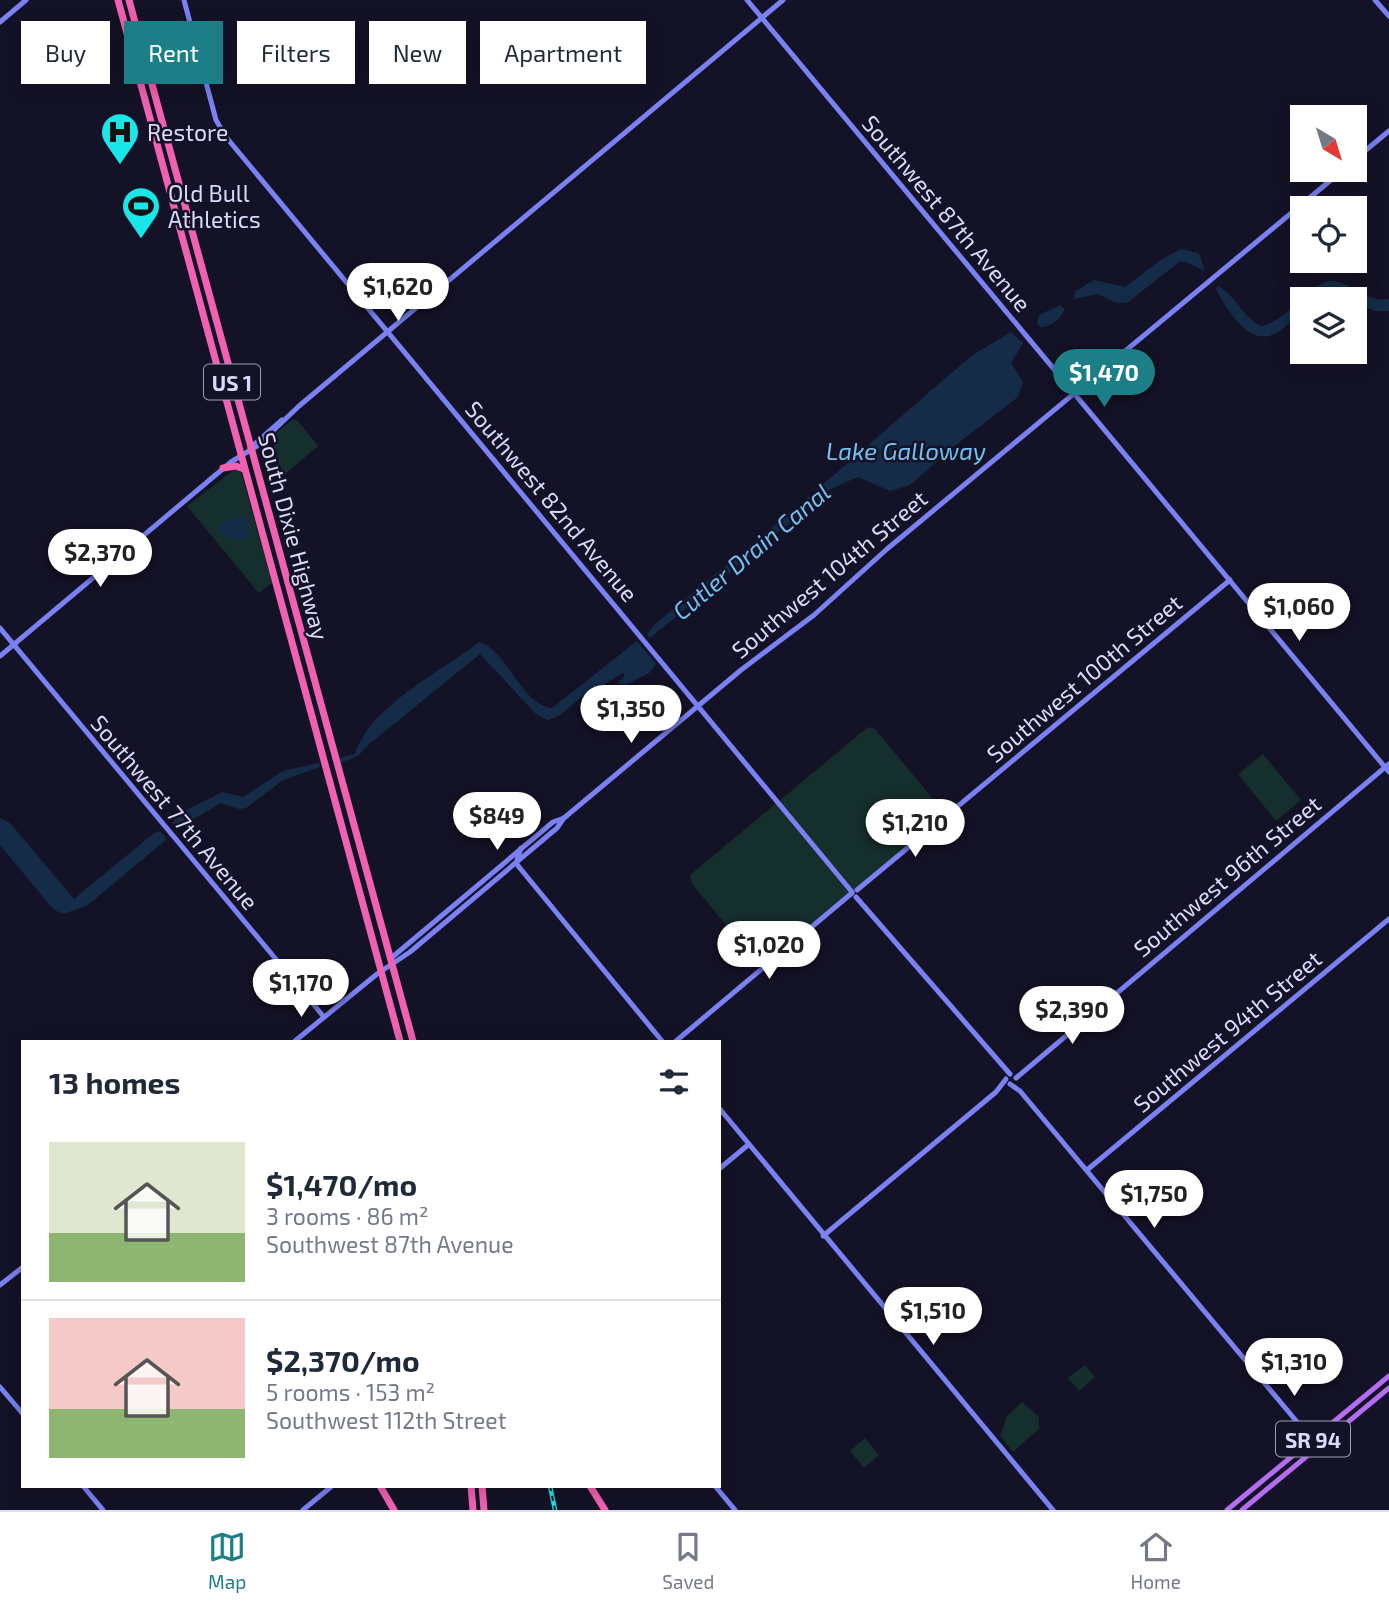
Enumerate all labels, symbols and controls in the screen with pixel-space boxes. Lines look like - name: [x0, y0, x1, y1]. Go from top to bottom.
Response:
- chip: Buy: [21, 21, 110, 84]
- chip: Rent: [124, 21, 223, 84]
- chip: Filters: [237, 21, 355, 84]
- chip: New: [369, 21, 466, 84]
- chip: Apartment: [480, 21, 646, 84]
- north arrow: [1290, 105, 1367, 182]
- map controls: [1290, 105, 1367, 364]
- street label: Southwest 87th Avenue: [857, 109, 1037, 317]
- hospital icon: Restore: [99, 111, 141, 166]
- place label: Restore: [147, 118, 228, 146]
- place label: Old Bull Athletics: [168, 179, 261, 233]
- sports icon: Old Bull Athletics: [120, 185, 162, 240]
- button: locate: [1290, 196, 1367, 273]
- pin: $1,620: [341, 264, 455, 323]
- text: $1,620: [363, 272, 433, 300]
- button: layers: [1290, 287, 1367, 364]
- pin: $1,470: [1047, 350, 1161, 409]
- text: $1,470: [1069, 358, 1139, 386]
- road number: US 1: [204, 364, 260, 400]
- street label: Southwest 82nd Avenue: [460, 395, 644, 607]
- street label: South Dixie Highway: [253, 429, 335, 643]
- water label: Lake Galloway: [826, 436, 986, 465]
- water label: Cutler Drain Canal: [666, 477, 836, 625]
- street label: Southwest 104th Street: [726, 484, 933, 664]
- pin: $2,370: [43, 530, 157, 589]
- text: $2,370: [64, 538, 136, 566]
- pin: $1,060: [1242, 584, 1356, 643]
- street label: Southwest 100th Street: [981, 588, 1187, 768]
- text: $1,060: [1263, 592, 1335, 620]
- pin: $1,350: [574, 686, 688, 745]
- text: $1,350: [596, 694, 666, 722]
- street label: Southwest 77th Avenue: [85, 709, 265, 915]
- street label: Southwest 96th Street: [1128, 789, 1326, 962]
- pin: $849: [456, 792, 538, 852]
- pin: $1,210: [858, 800, 972, 859]
- text: $849: [469, 801, 525, 829]
- text: $1,210: [882, 808, 948, 836]
- pin: $1,020: [712, 922, 826, 981]
- text: $1,020: [733, 930, 805, 958]
- street label: Southwest 94th Street: [1127, 944, 1327, 1118]
- pin: $1,170: [244, 960, 358, 1019]
- text: $1,170: [269, 968, 333, 996]
- pin: $2,390: [1015, 986, 1129, 1046]
- text: $2,390: [1035, 995, 1109, 1023]
- icon: filters: [655, 1063, 693, 1101]
- text: 13 homes: [49, 1064, 180, 1100]
- text: $1,470/mo: [266, 1166, 417, 1202]
- icon: home: [105, 1170, 189, 1254]
- pin: $1,750: [1097, 1170, 1211, 1230]
- text: $1,750: [1120, 1179, 1188, 1207]
- text: 3 rooms · 86 m²: [266, 1202, 428, 1230]
- text: Southwest 87th Avenue: [266, 1230, 514, 1258]
- pin: $1,510: [876, 1288, 990, 1347]
- text: $1,510: [900, 1296, 966, 1324]
- pin: $1,310: [1237, 1338, 1351, 1398]
- text: $2,370/mo: [266, 1342, 420, 1378]
- icon: home: [105, 1346, 189, 1430]
- text: $1,310: [1261, 1347, 1327, 1375]
- text: 5 rooms · 153 m²: [266, 1378, 435, 1406]
- text: Southwest 112th Street: [266, 1406, 506, 1434]
- road number: SR 94: [1276, 1422, 1350, 1456]
- tab: Map: [208, 1528, 246, 1593]
- tab: Saved: [662, 1528, 714, 1593]
- tab: Home: [1131, 1528, 1181, 1593]

